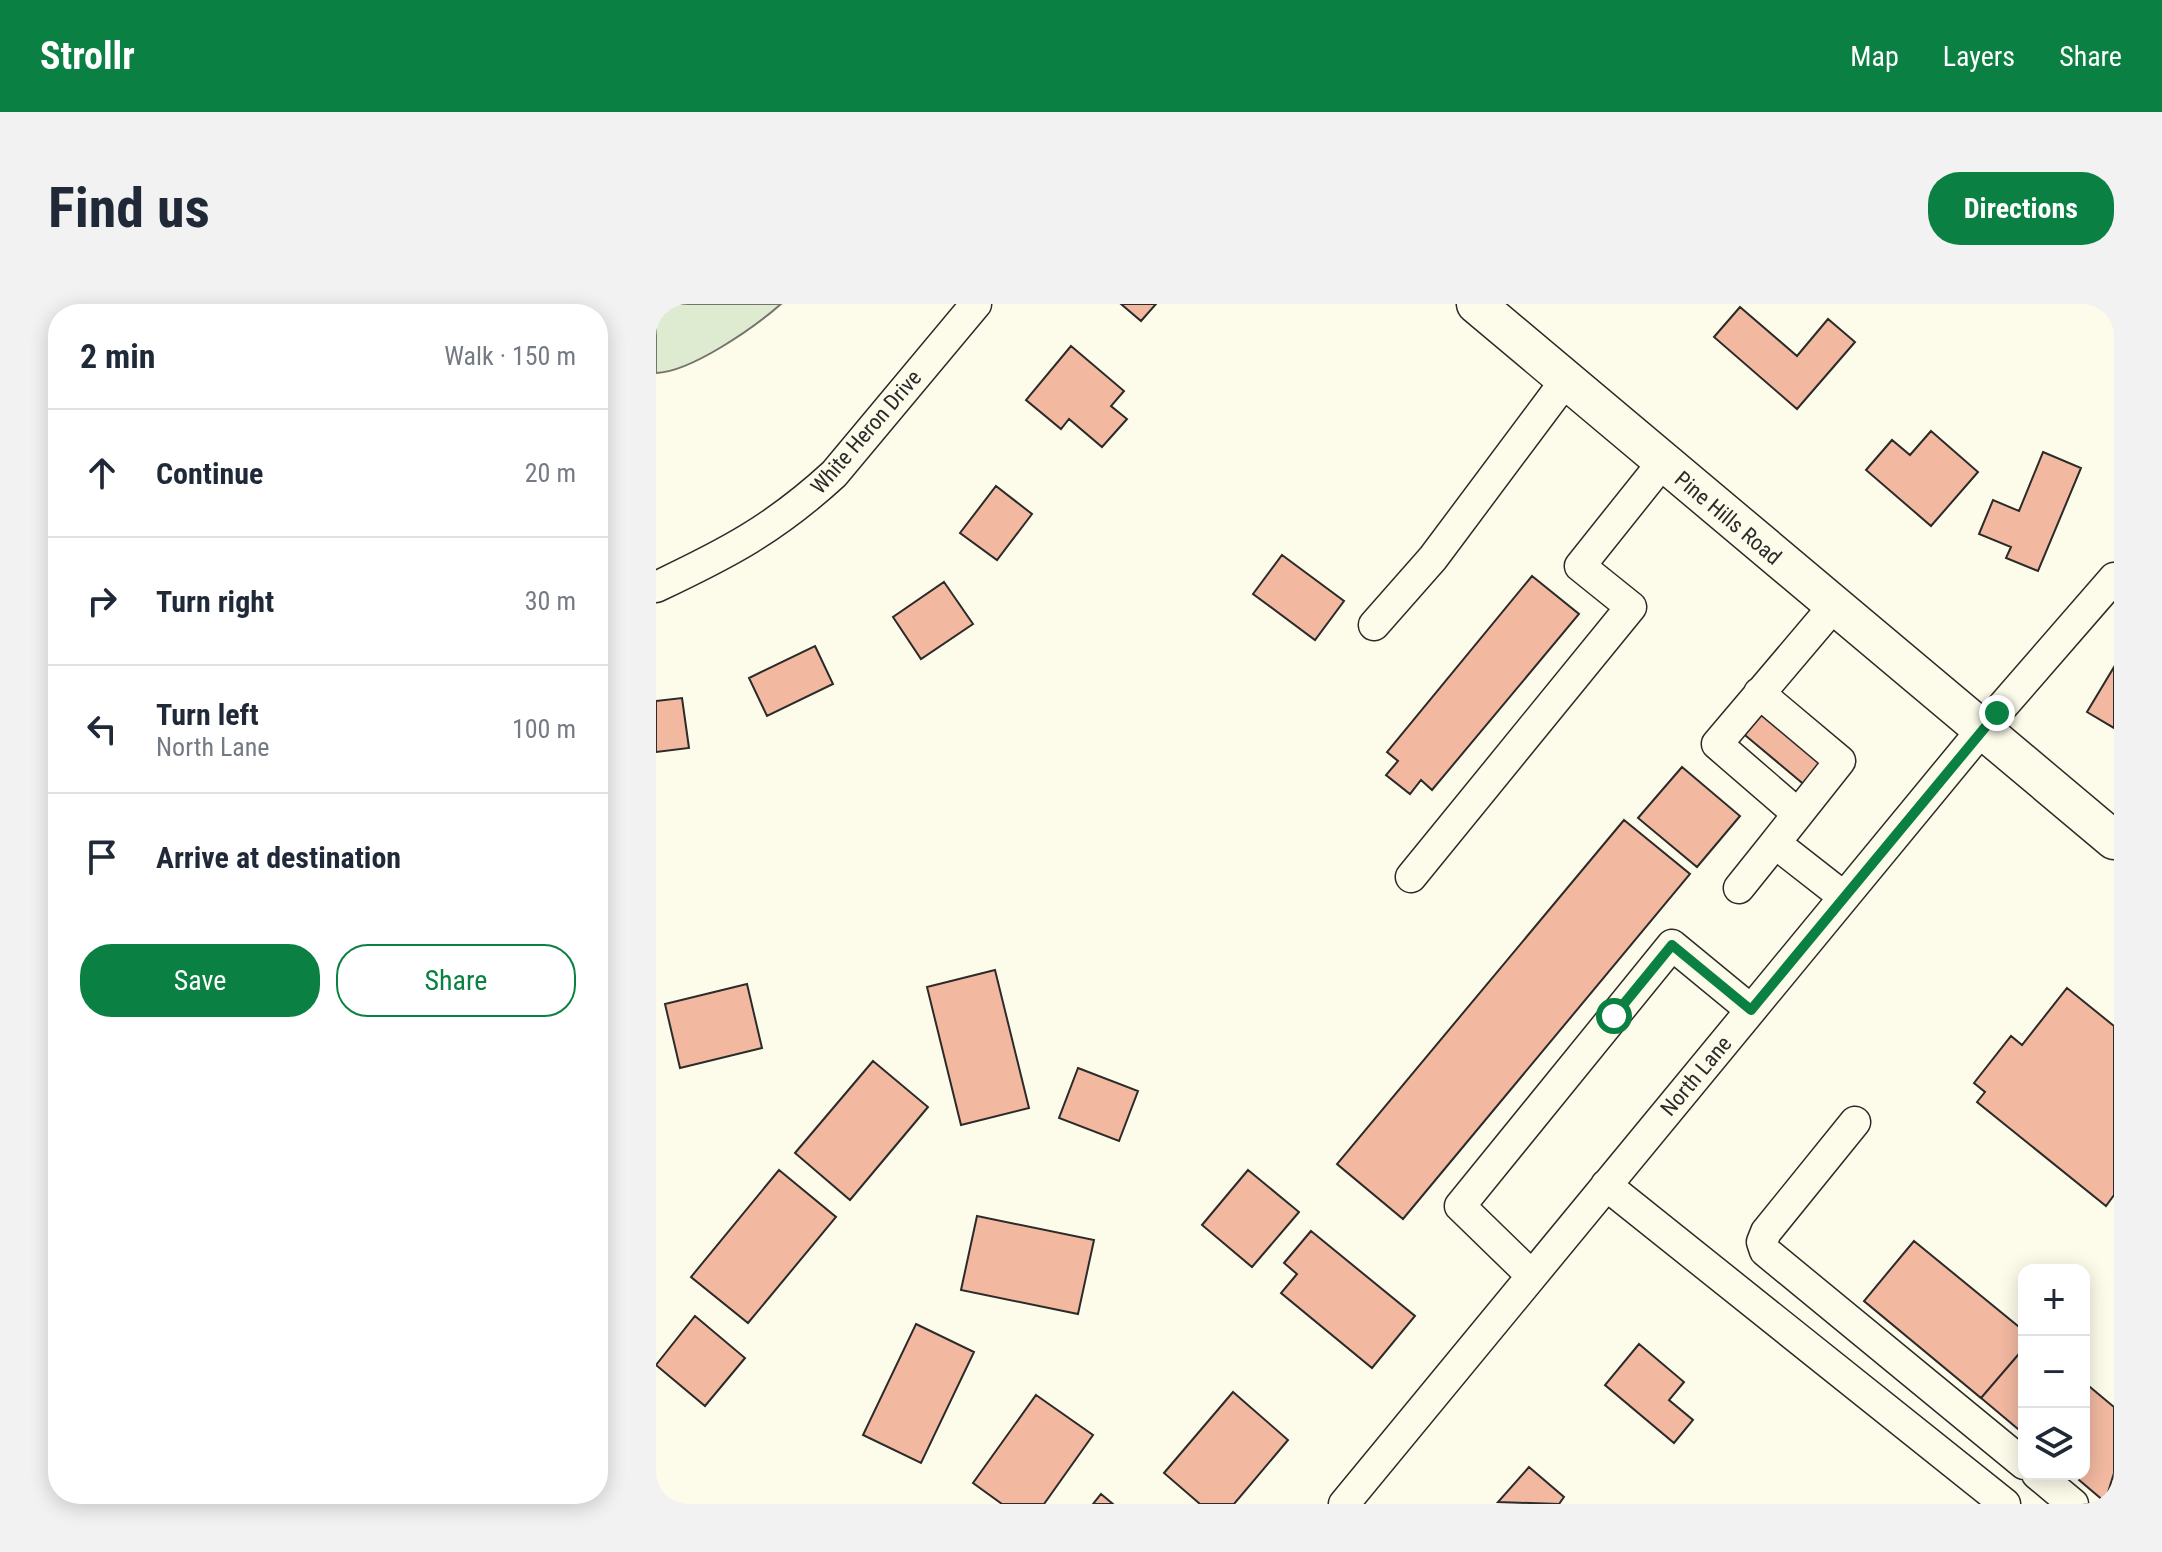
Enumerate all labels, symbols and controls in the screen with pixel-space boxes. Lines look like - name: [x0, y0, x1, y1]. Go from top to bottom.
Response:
- text: Strollr: [40, 34, 135, 78]
- text: Map: [1850, 40, 1899, 73]
- text: Layers: [1943, 40, 2015, 73]
- text: Share: [2059, 40, 2122, 73]
- button: Directions: [1928, 172, 2114, 245]
- text: Find us: [48, 175, 210, 241]
- text: 2 min: [80, 336, 156, 376]
- text: Walk · 150 m: [444, 341, 576, 371]
- street label: White Heron Drive: [806, 365, 926, 499]
- icon: ahead: [80, 451, 124, 495]
- text: Continue: [156, 456, 263, 491]
- text: 20 m: [525, 458, 576, 488]
- street label: Pine Hills Road: [1670, 466, 1786, 570]
- icon: right: [80, 579, 124, 623]
- text: Turn right: [156, 584, 274, 619]
- text: 30 m: [525, 586, 576, 616]
- route end: [1979, 695, 2015, 731]
- text: Turn left: [156, 697, 259, 732]
- icon: left: [80, 707, 124, 751]
- text: 100 m: [512, 714, 576, 744]
- text: North Lane: [156, 732, 270, 762]
- icon: arrive: [80, 835, 124, 879]
- text: Arrive at destination: [156, 840, 401, 875]
- button: Save: [80, 944, 320, 1017]
- button: Share: [336, 944, 576, 1017]
- route start: [1596, 998, 1632, 1034]
- street label: North Lane: [1656, 1031, 1736, 1121]
- map controls: [2018, 1264, 2090, 1480]
- button: +: [2018, 1264, 2090, 1336]
- button: −: [2018, 1336, 2090, 1408]
- button: layers: [2018, 1408, 2090, 1480]

